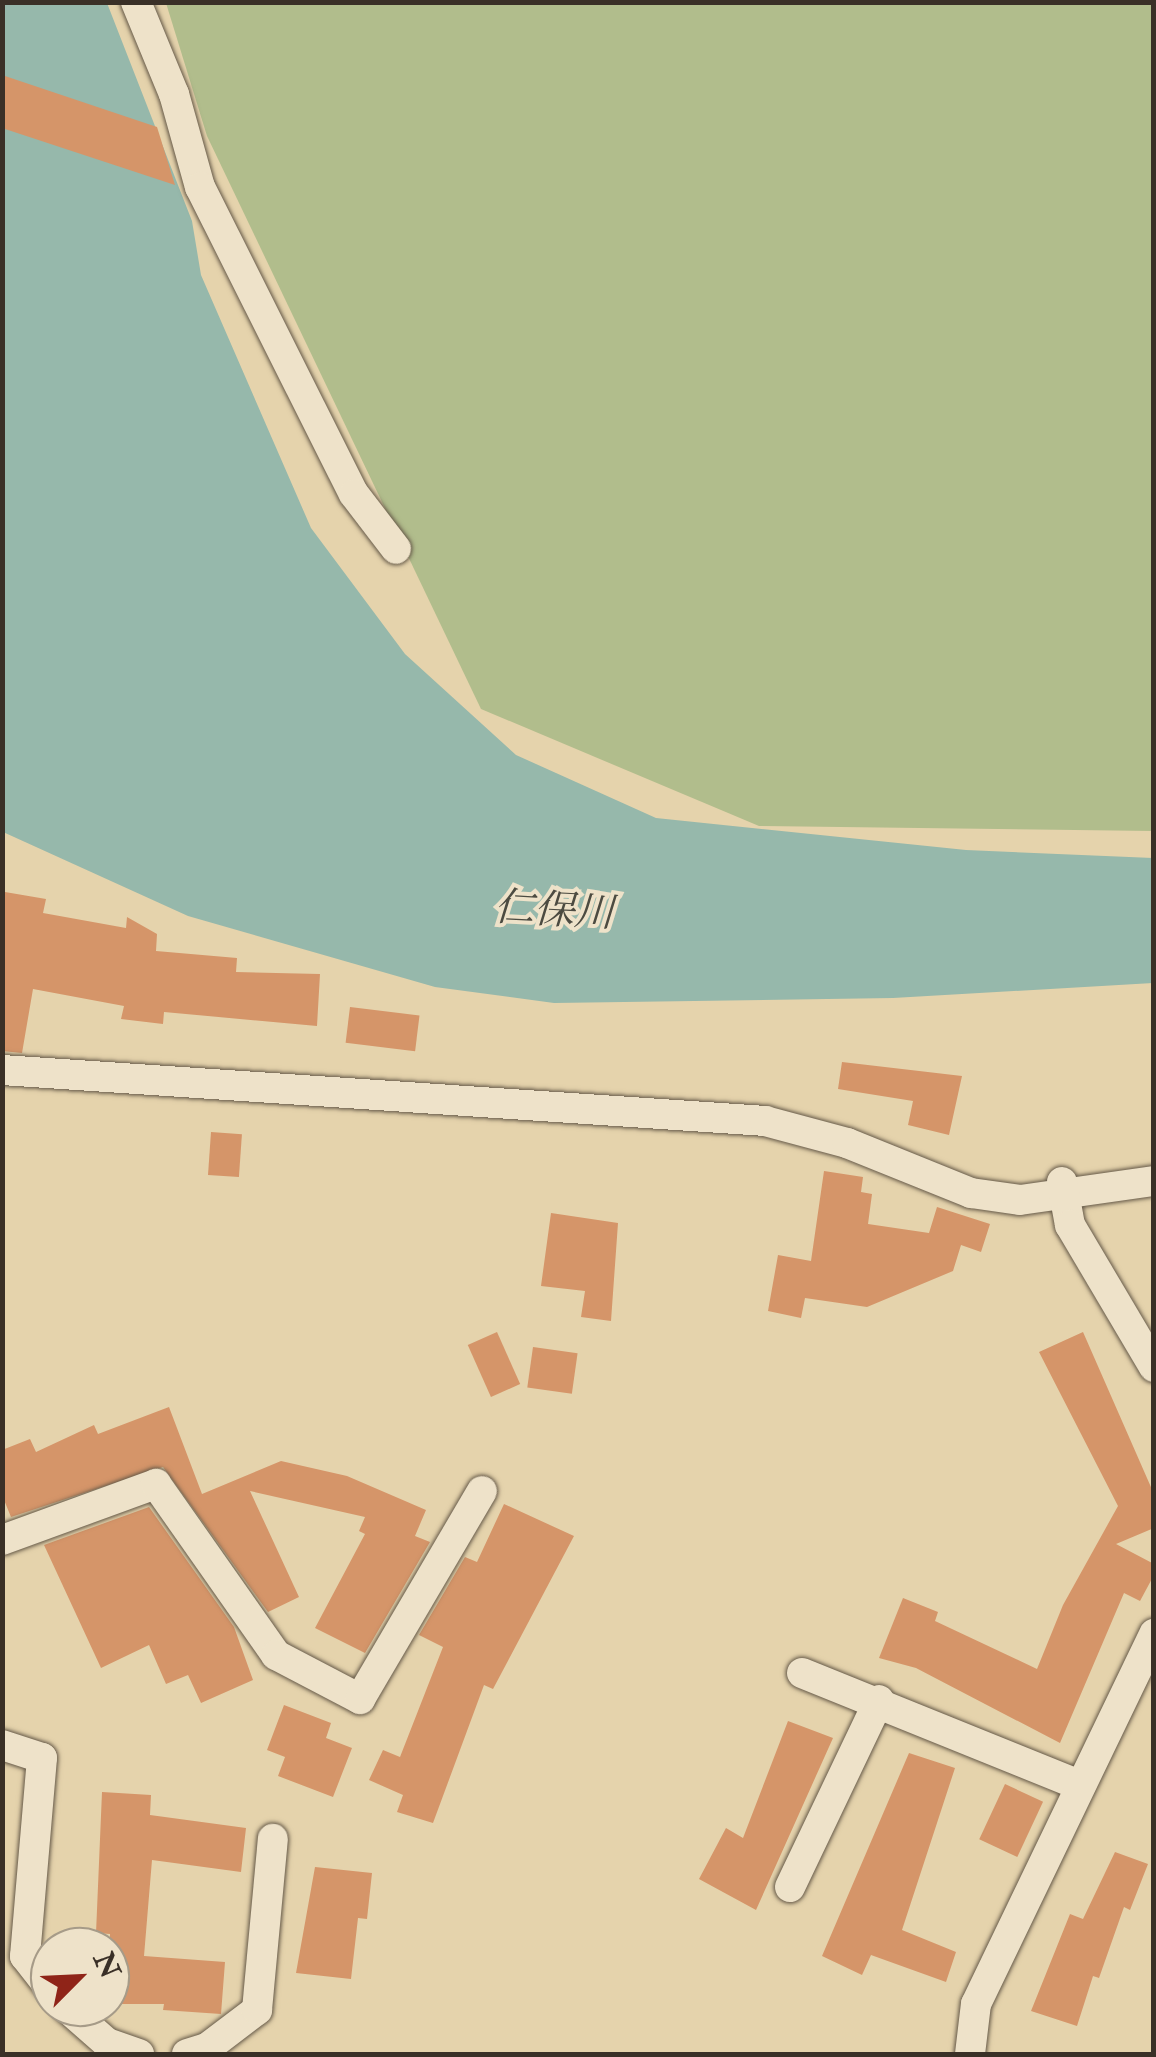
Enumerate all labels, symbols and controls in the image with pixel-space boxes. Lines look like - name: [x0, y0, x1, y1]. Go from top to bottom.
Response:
- water label: 仁保川: [493, 884, 615, 938]
- north arrow: [30, 1927, 130, 2027]
- text: N: [85, 1947, 127, 1984]

